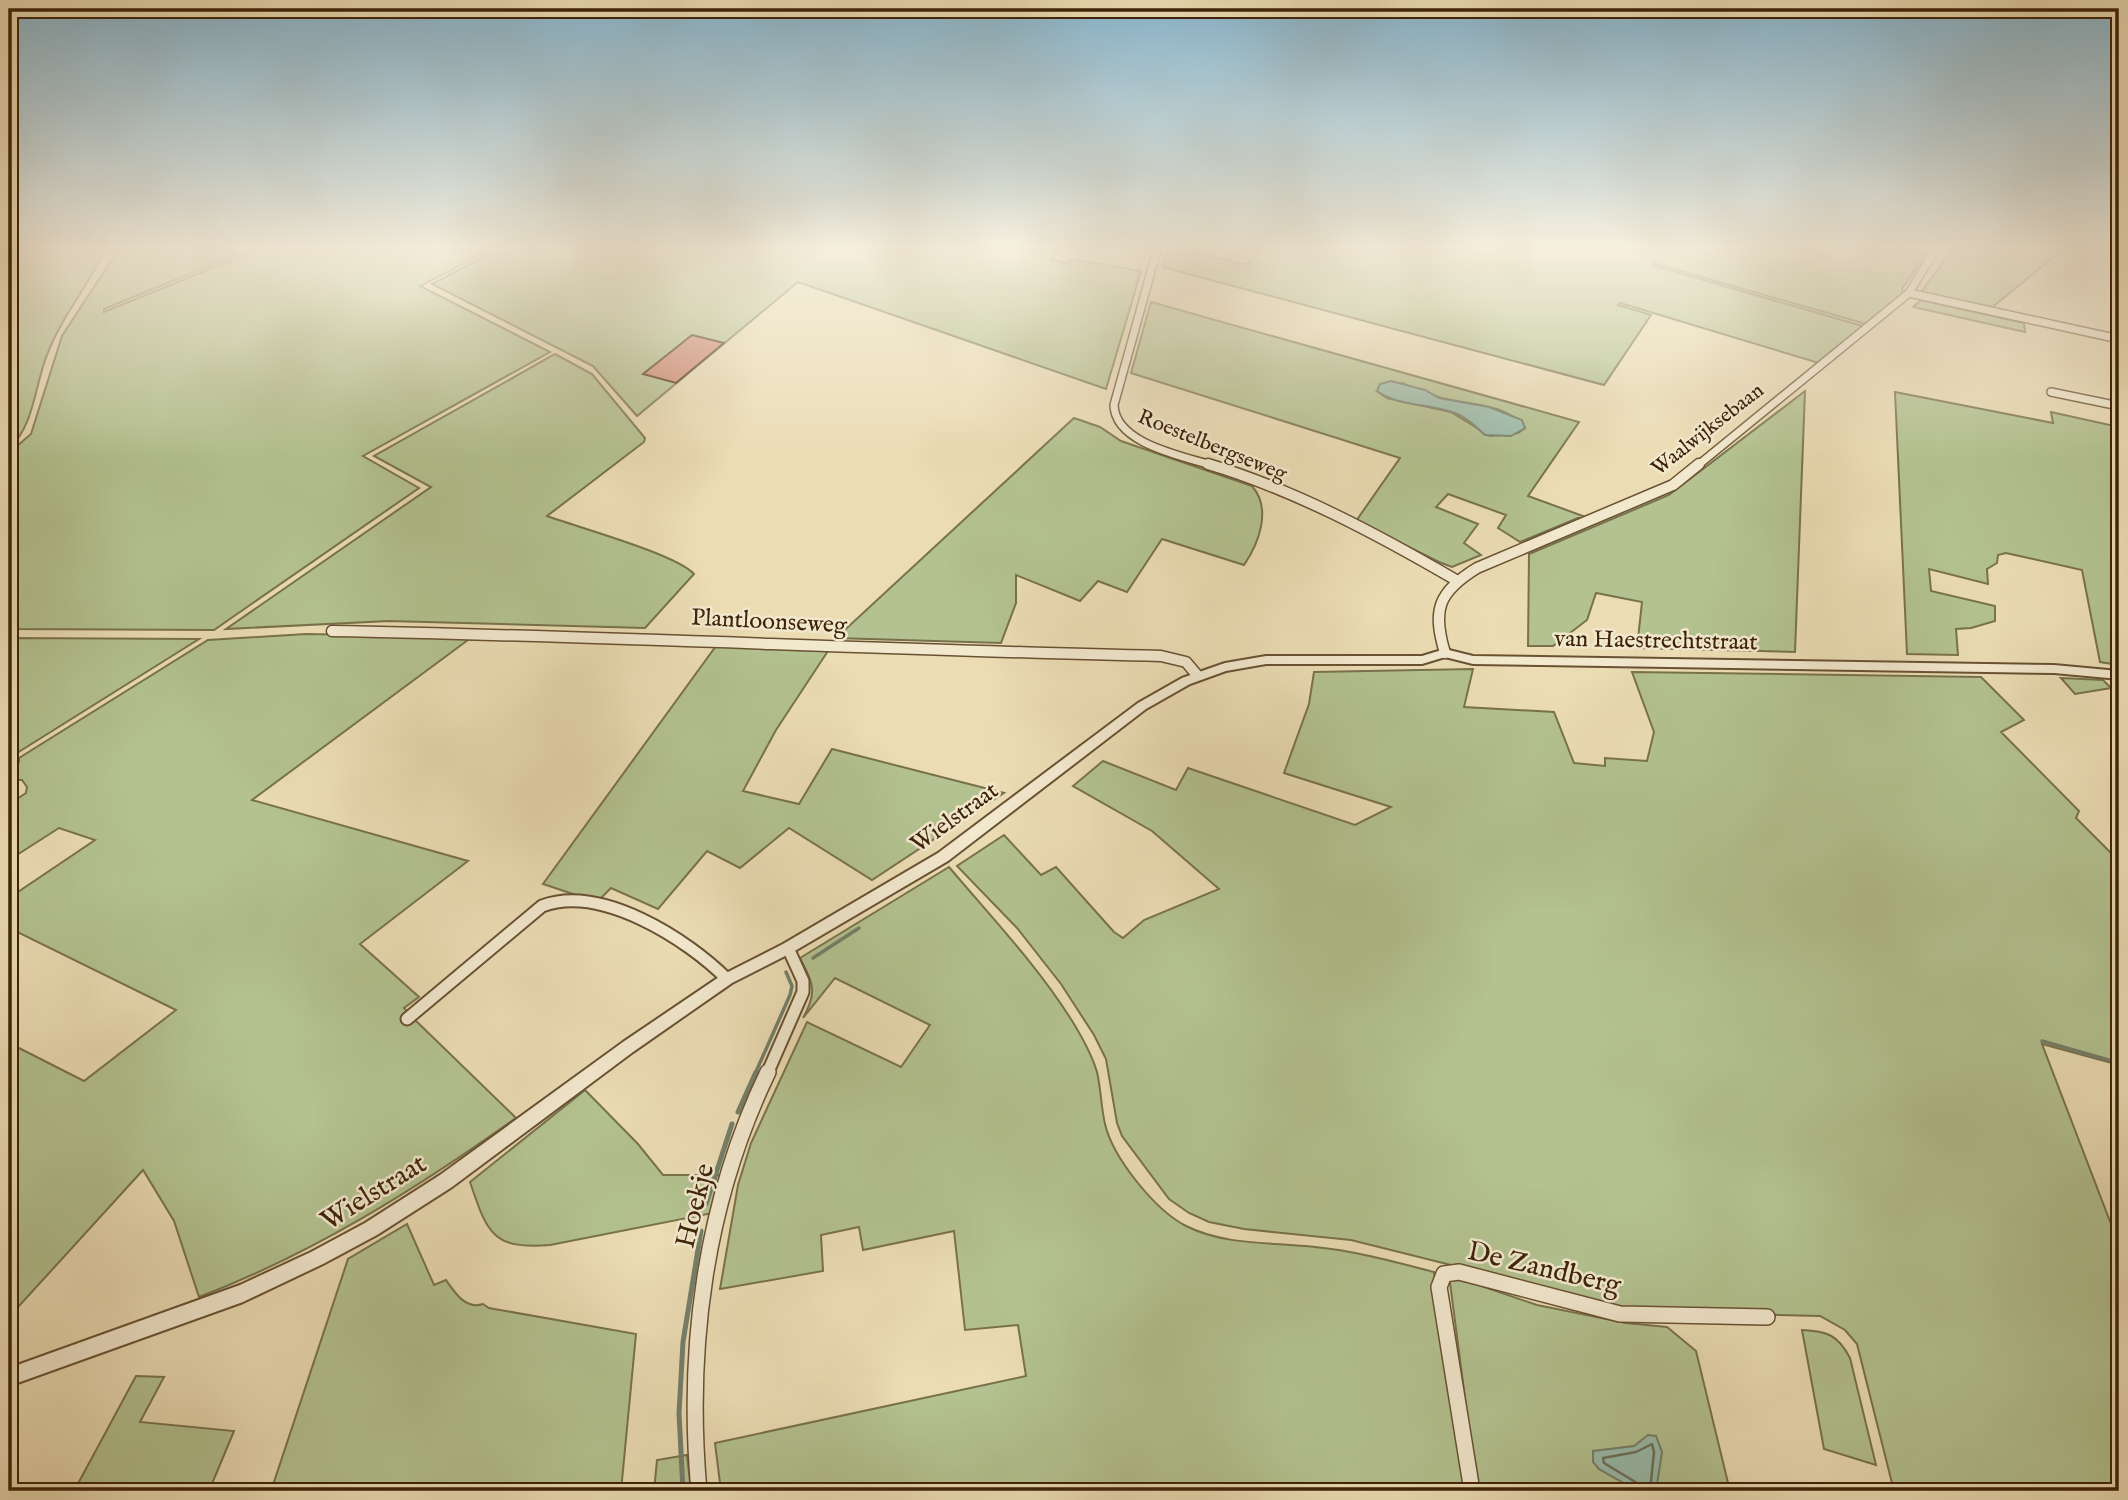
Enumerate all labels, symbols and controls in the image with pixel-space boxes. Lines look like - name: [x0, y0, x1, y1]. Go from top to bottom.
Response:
- street label: Waalwijksebaan: [1646, 378, 1770, 482]
- street label: Roestelbergseweg: [1133, 404, 1291, 488]
- street label: Plantloonseweg: [690, 602, 849, 642]
- street label: van Haestrechtstraat: [1554, 624, 1758, 658]
- street label: Wielstraat: [905, 776, 1005, 860]
- street label: Wielstraat: [315, 1147, 434, 1239]
- street label: Hoekje: [669, 1160, 723, 1252]
- street label: De Zandberg: [1464, 1234, 1625, 1304]

